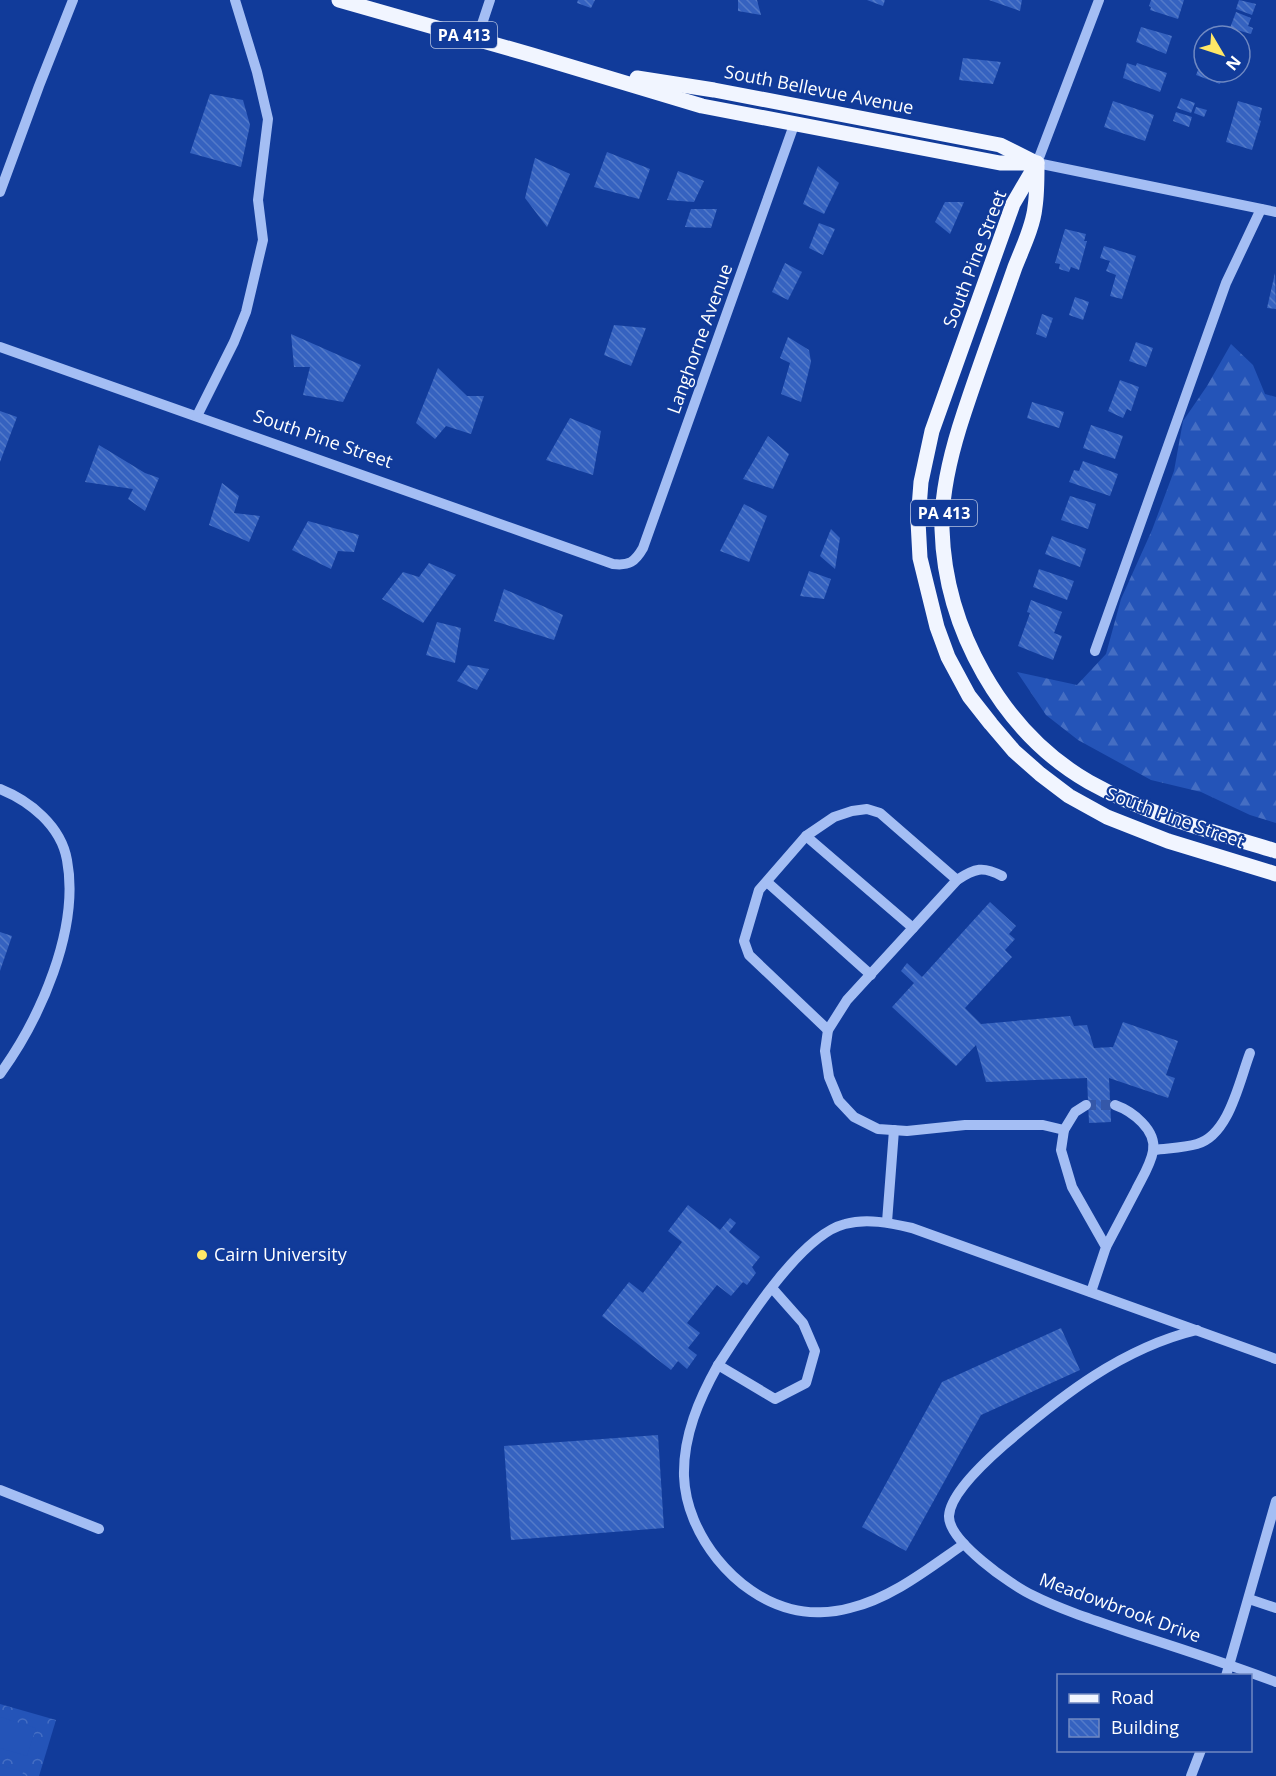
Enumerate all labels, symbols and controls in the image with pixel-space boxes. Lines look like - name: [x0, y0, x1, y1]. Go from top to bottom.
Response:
- road number: PA 413: [431, 22, 497, 48]
- north arrow: [1192, 24, 1252, 84]
- text: N: [1221, 51, 1246, 75]
- street label: South Bellevue Avenue: [723, 59, 916, 119]
- street label: South Pine Street: [937, 186, 1011, 331]
- street label: Langhorne Avenue: [661, 260, 737, 417]
- street label: South Pine Street: [251, 403, 396, 473]
- road number: PA 413: [911, 500, 977, 526]
- street label: South Pine Street: [1103, 781, 1248, 853]
- place label: Cairn University: [214, 1242, 348, 1266]
- marker: Cairn University: [195, 1248, 209, 1262]
- street label: Meadowbrook Drive: [1036, 1567, 1204, 1647]
- legend: [1057, 1674, 1252, 1752]
- text: Road: [1111, 1685, 1154, 1709]
- text: Building: [1111, 1715, 1179, 1739]

